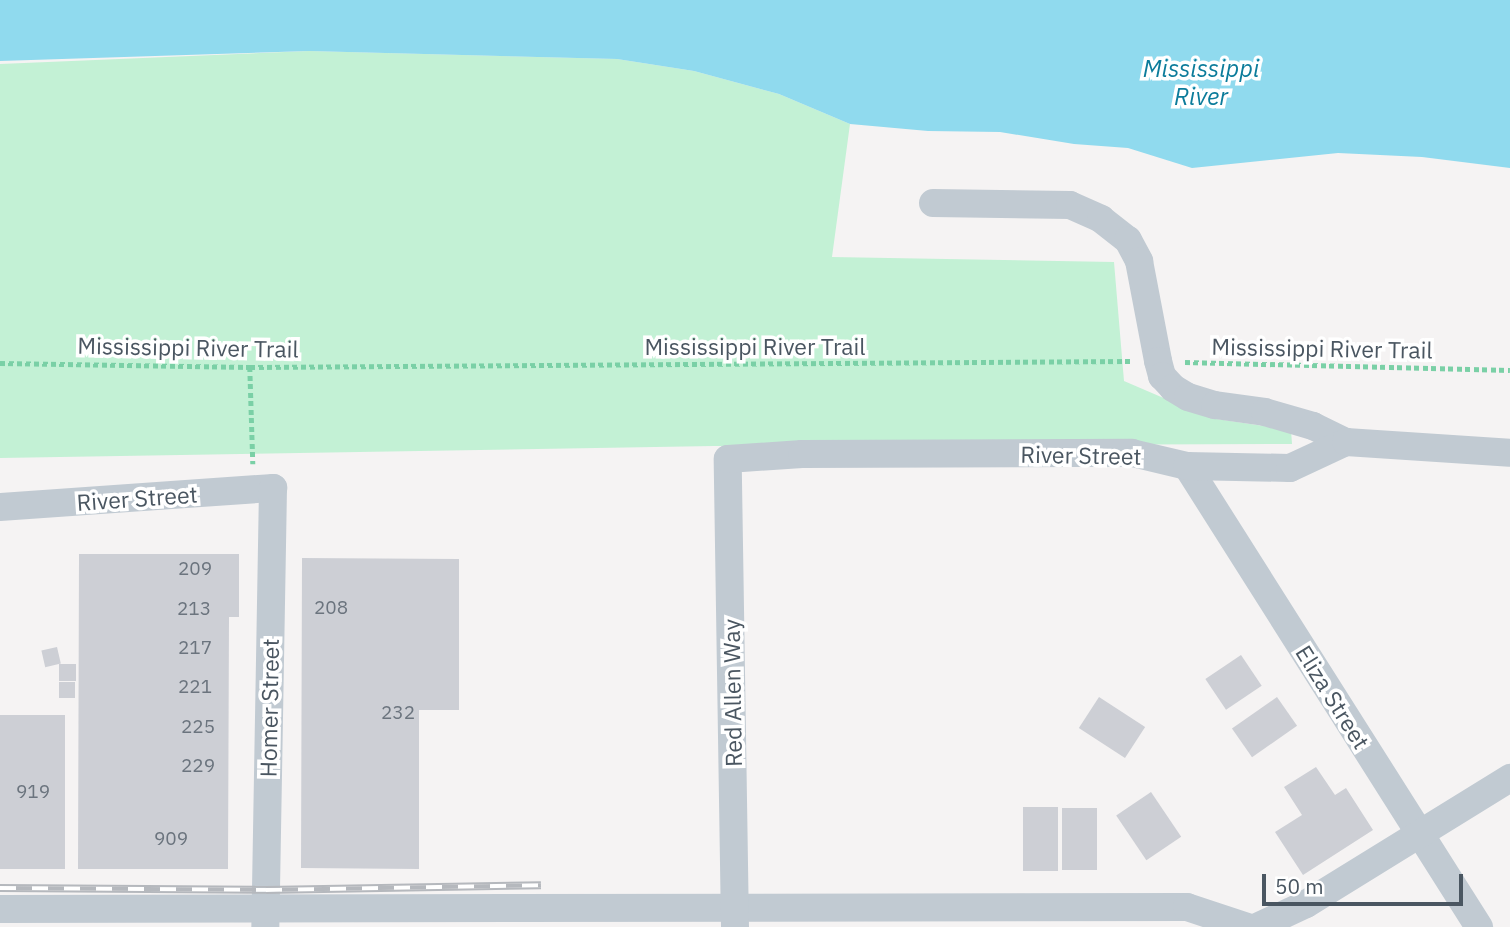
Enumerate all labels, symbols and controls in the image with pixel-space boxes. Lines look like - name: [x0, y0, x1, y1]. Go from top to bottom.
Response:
- water label: Mississippi River: [1143, 55, 1259, 111]
- street label: Mississippi River Trail: [77, 331, 299, 363]
- street label: Mississippi River Trail: [644, 332, 866, 360]
- street label: Mississippi River Trail: [1211, 332, 1433, 364]
- street label: River Street: [1020, 440, 1142, 470]
- street label: River Street: [76, 480, 198, 516]
- house number: 209: [178, 558, 212, 580]
- house number: 208: [314, 597, 348, 619]
- house number: 213: [177, 598, 211, 620]
- street label: Red Allen Way: [717, 619, 747, 767]
- house number: 217: [178, 637, 212, 659]
- street label: Homer Street: [254, 638, 284, 778]
- street label: Eliza Street: [1290, 640, 1376, 754]
- house number: 221: [178, 676, 212, 698]
- house number: 232: [381, 702, 415, 724]
- house number: 225: [181, 716, 215, 738]
- house number: 229: [181, 755, 215, 777]
- house number: 919: [16, 781, 50, 803]
- house number: 909: [154, 828, 188, 850]
- scale bar: [1265, 860, 1466, 904]
- text: 50 m: [1275, 872, 1324, 900]

